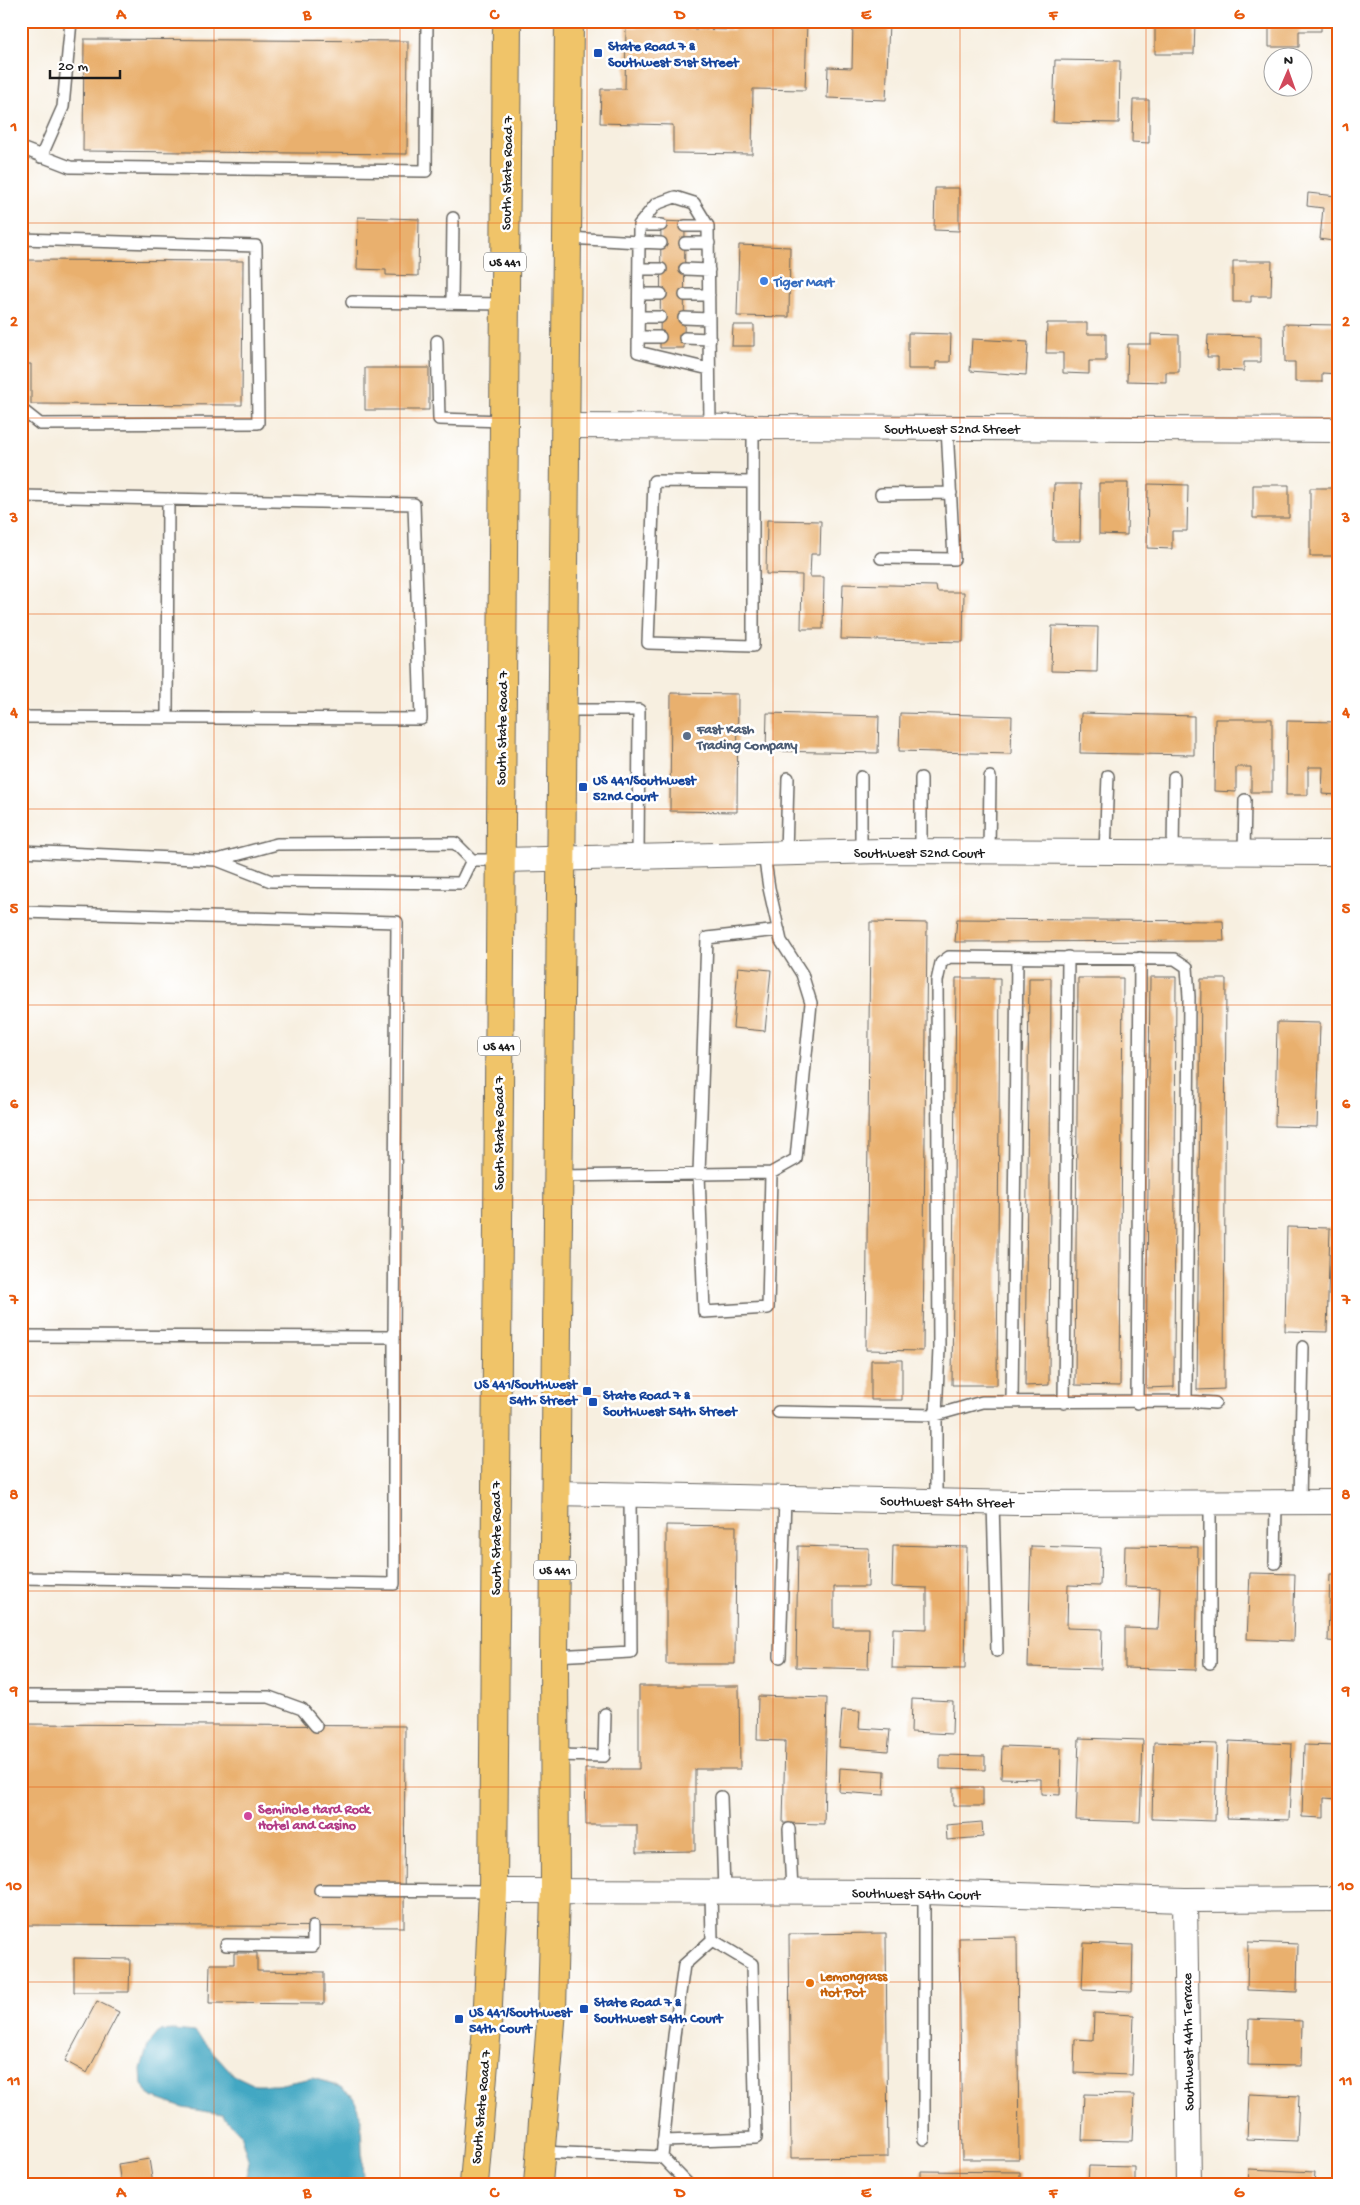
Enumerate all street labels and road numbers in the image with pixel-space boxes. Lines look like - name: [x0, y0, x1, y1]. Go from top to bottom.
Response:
- street label: South State Road 7: [499, 115, 518, 230]
- road number: US 441: [484, 252, 526, 272]
- street label: Southwest 52nd Street: [884, 422, 1021, 439]
- street label: South State Road 7: [494, 670, 513, 785]
- street label: Southwest 52nd Court: [854, 846, 985, 863]
- road number: US 441: [478, 1036, 520, 1056]
- street label: South State Road 7: [492, 1075, 509, 1190]
- street label: South State Road 7: [489, 1480, 506, 1595]
- street label: Southwest 54th Street: [880, 1494, 1015, 1513]
- road number: US 441: [534, 1560, 576, 1580]
- street label: Southwest 54th Court: [852, 1886, 982, 1905]
- street label: Southwest 44th Terrace: [1180, 1972, 1199, 2111]
- street label: South State Road 7: [469, 2049, 496, 2165]

